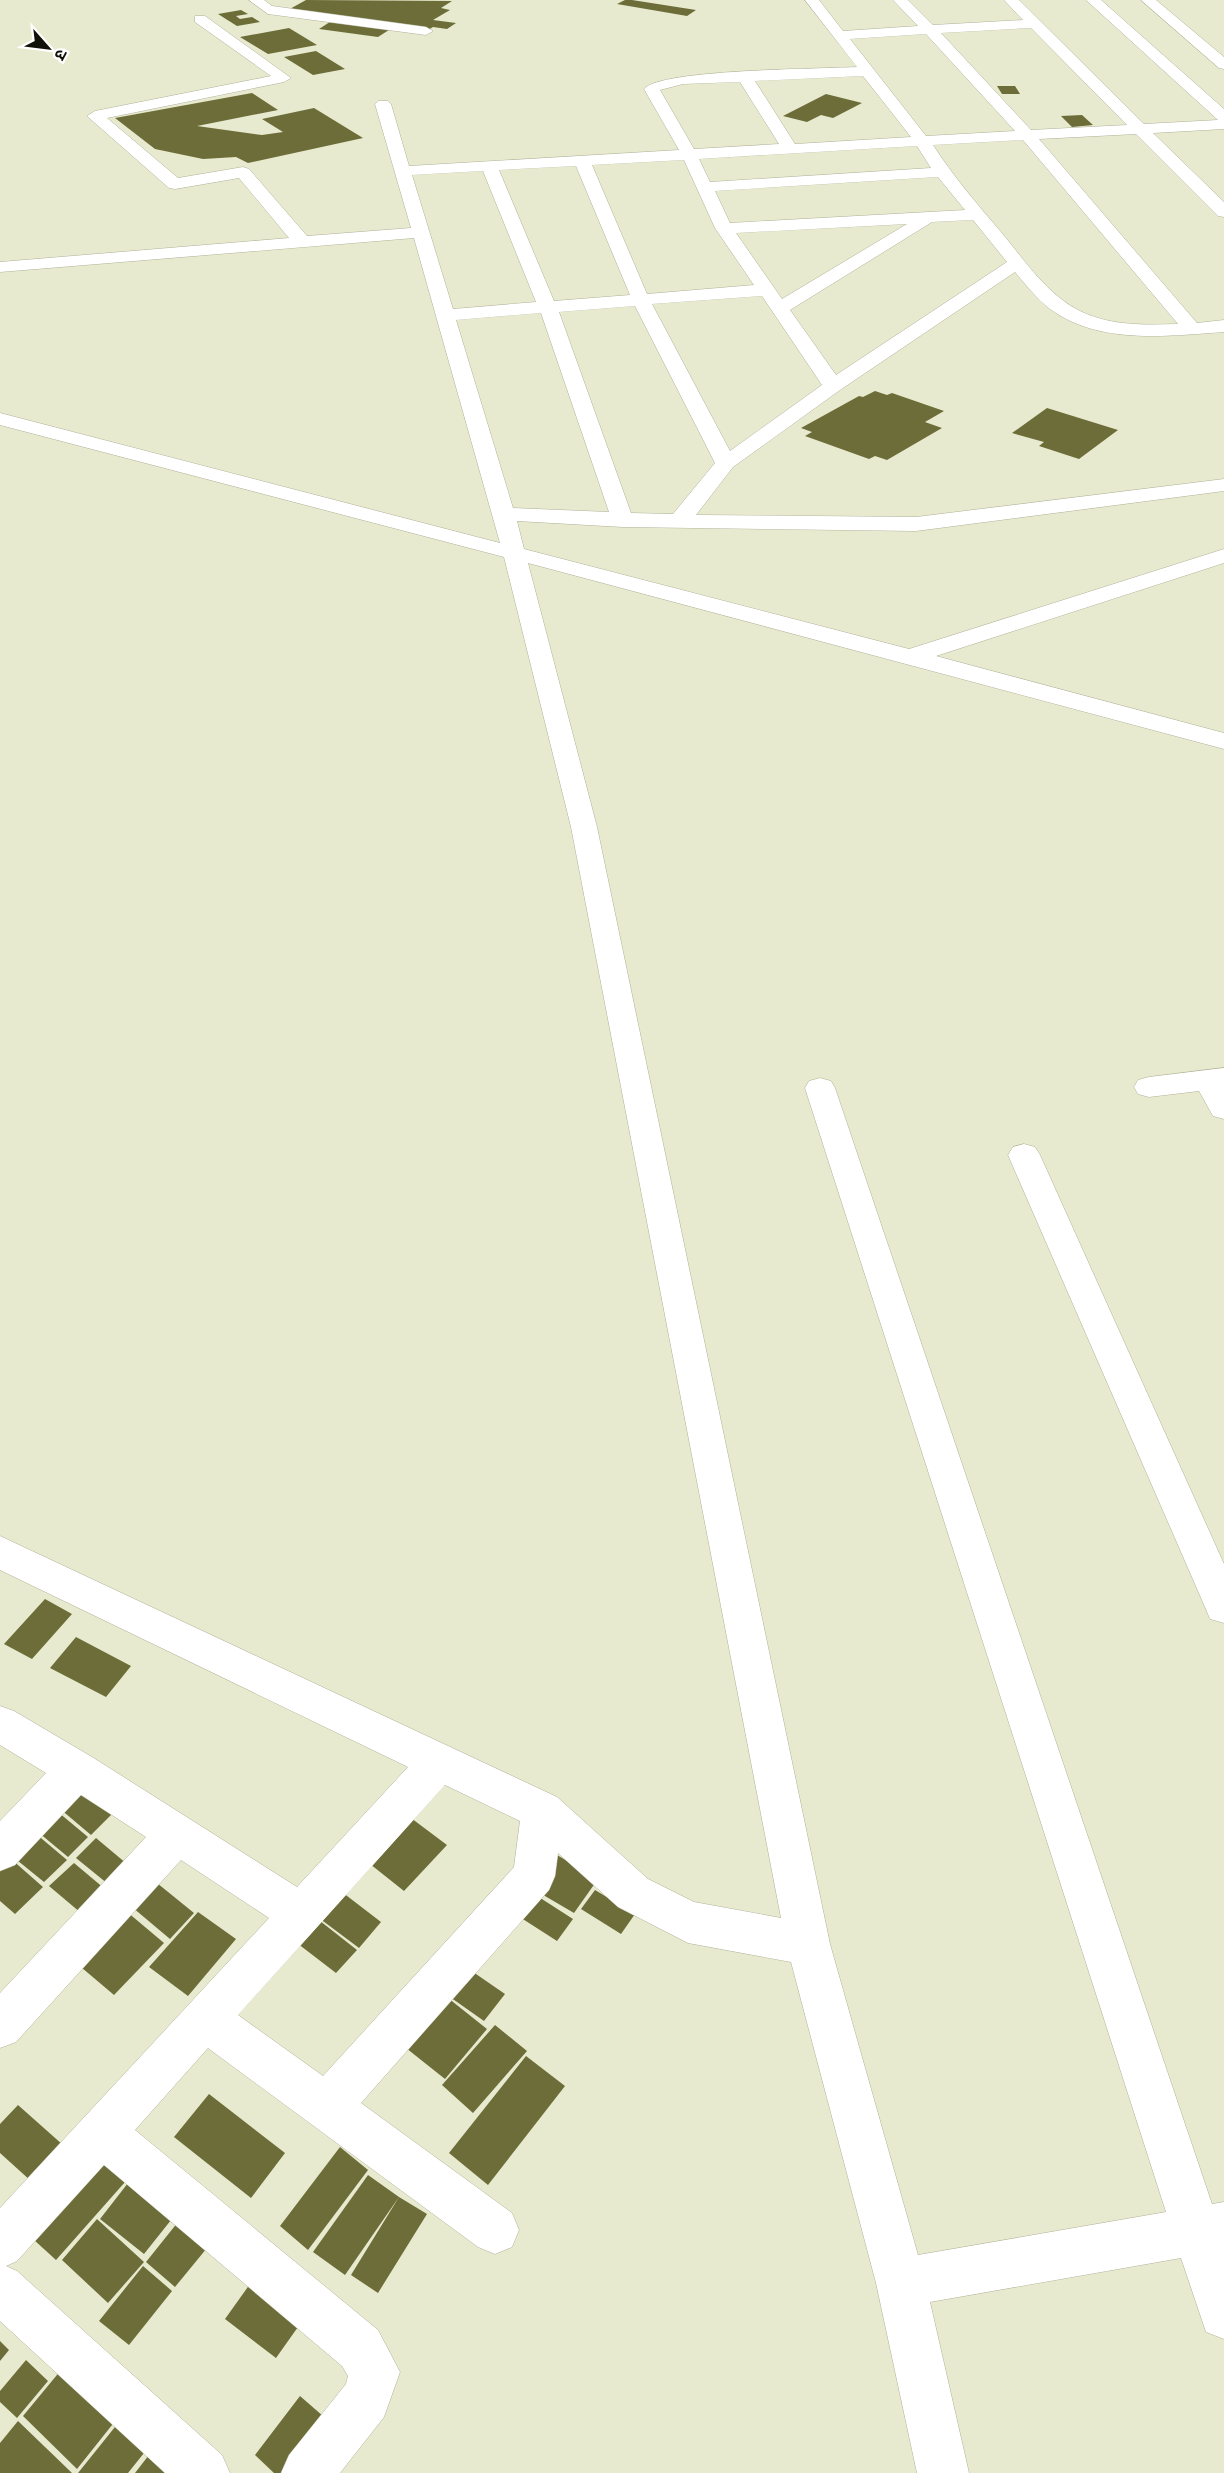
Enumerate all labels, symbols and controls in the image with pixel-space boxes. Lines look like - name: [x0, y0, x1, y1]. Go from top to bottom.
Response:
- north arrow: [18, 18, 78, 78]
- text: उ: [50, 46, 71, 64]

